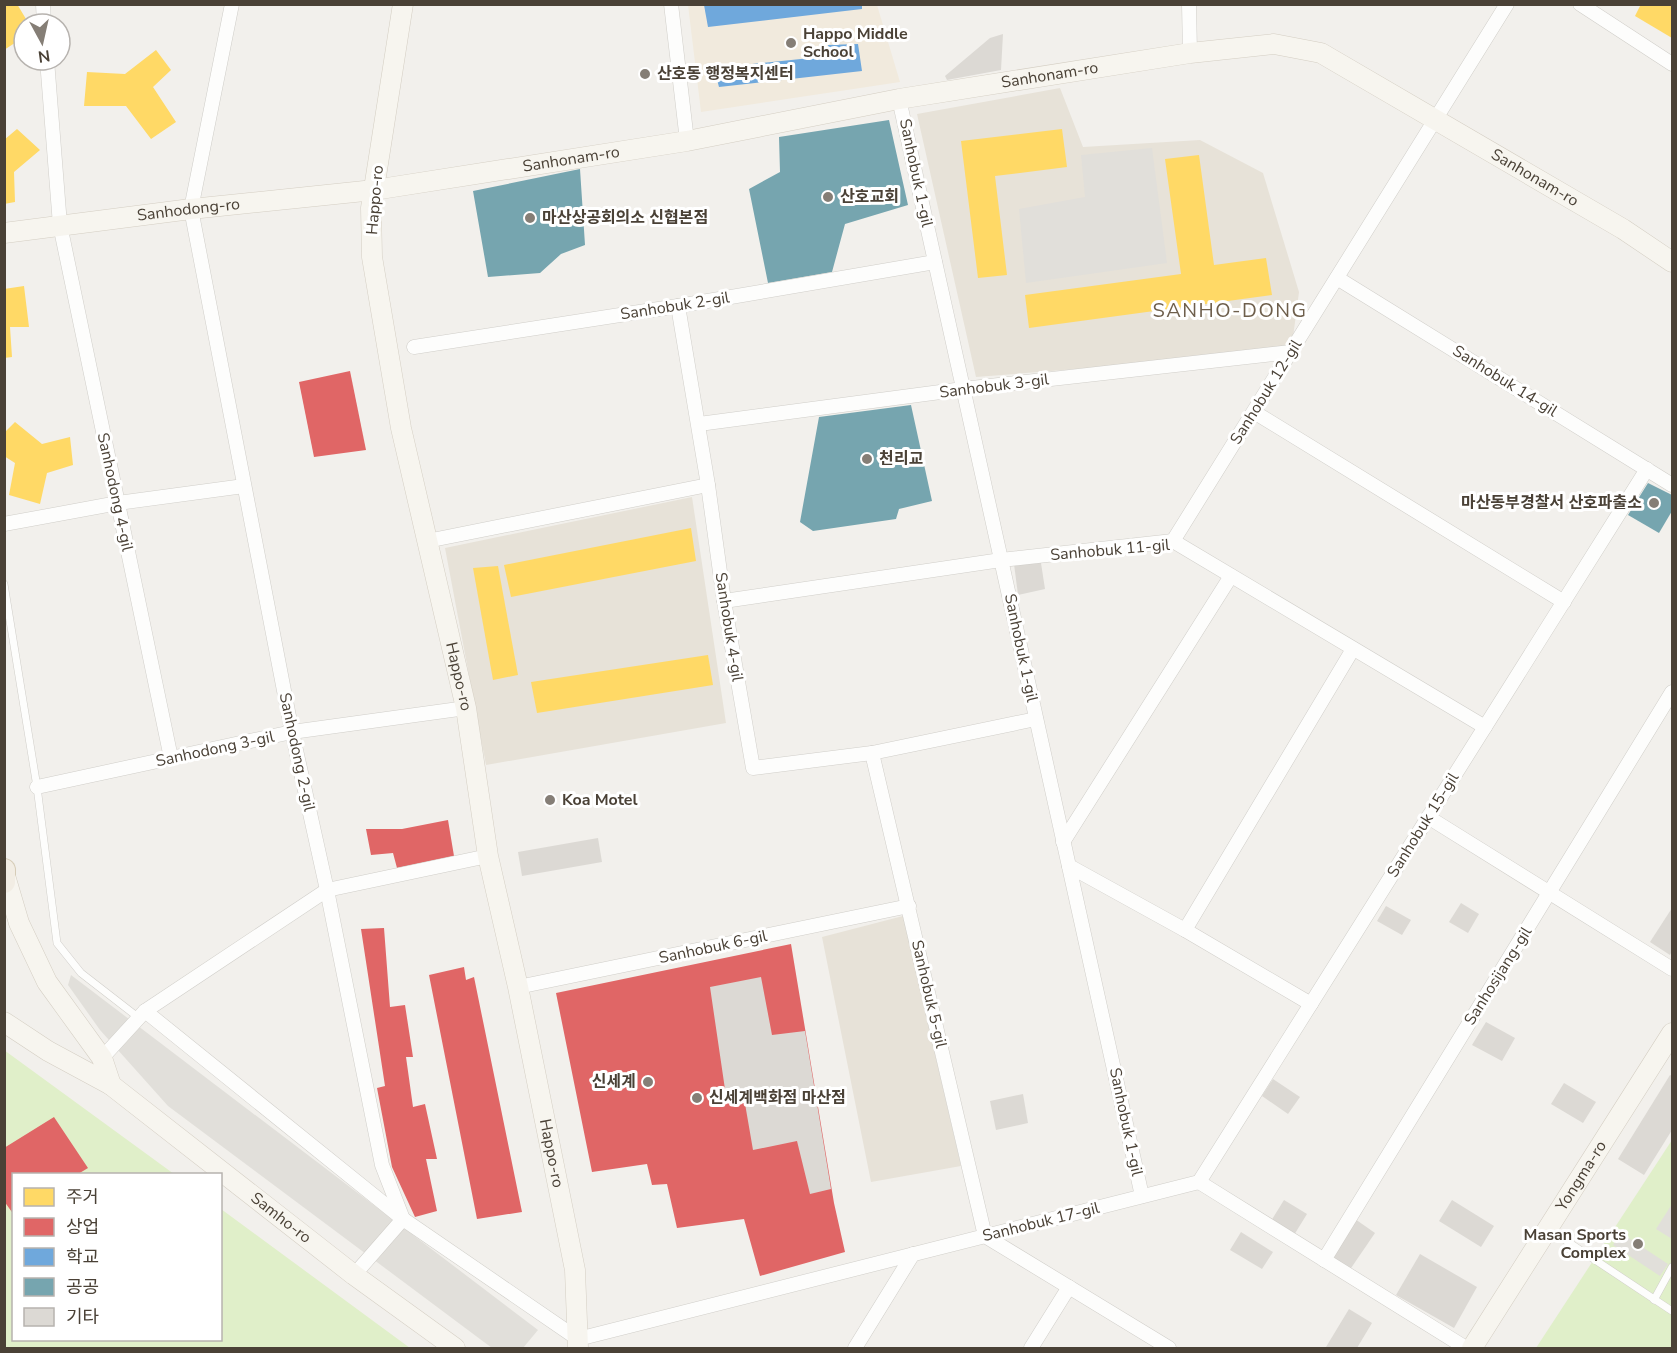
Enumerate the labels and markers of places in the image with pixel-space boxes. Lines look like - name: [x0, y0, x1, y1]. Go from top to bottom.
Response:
- place label: Happo Middle School: [803, 23, 908, 63]
- marker: Happo Middle School: [784, 36, 798, 50]
- place label: 산호동 행정복지센터: [657, 63, 794, 85]
- marker: 산호동 행정복지센터: [638, 67, 652, 81]
- place label: 산호교회: [840, 186, 899, 208]
- marker: 산호교회: [821, 190, 835, 204]
- place label: 마산상공회의소 신협본점: [542, 207, 708, 229]
- marker: 마산상공회의소 신협본점: [523, 211, 537, 225]
- place label: 천리교: [879, 448, 923, 470]
- marker: 천리교: [860, 452, 874, 466]
- place label: 마산동부경찰서 산호파출소: [1461, 492, 1642, 514]
- marker: 마산동부경찰서 산호파출소: [1647, 496, 1661, 510]
- place label: Koa Motel: [562, 789, 638, 811]
- marker: Koa Motel: [543, 793, 557, 807]
- place label: 신세계: [592, 1071, 636, 1093]
- marker: 신세계: [641, 1075, 655, 1089]
- place label: 신세계백화점 마산점: [709, 1087, 846, 1109]
- marker: 신세계백화점 마산점: [690, 1091, 704, 1105]
- place label: Masan Sports Complex: [1524, 1224, 1626, 1264]
- marker: Masan Sports Complex: [1631, 1237, 1645, 1251]

